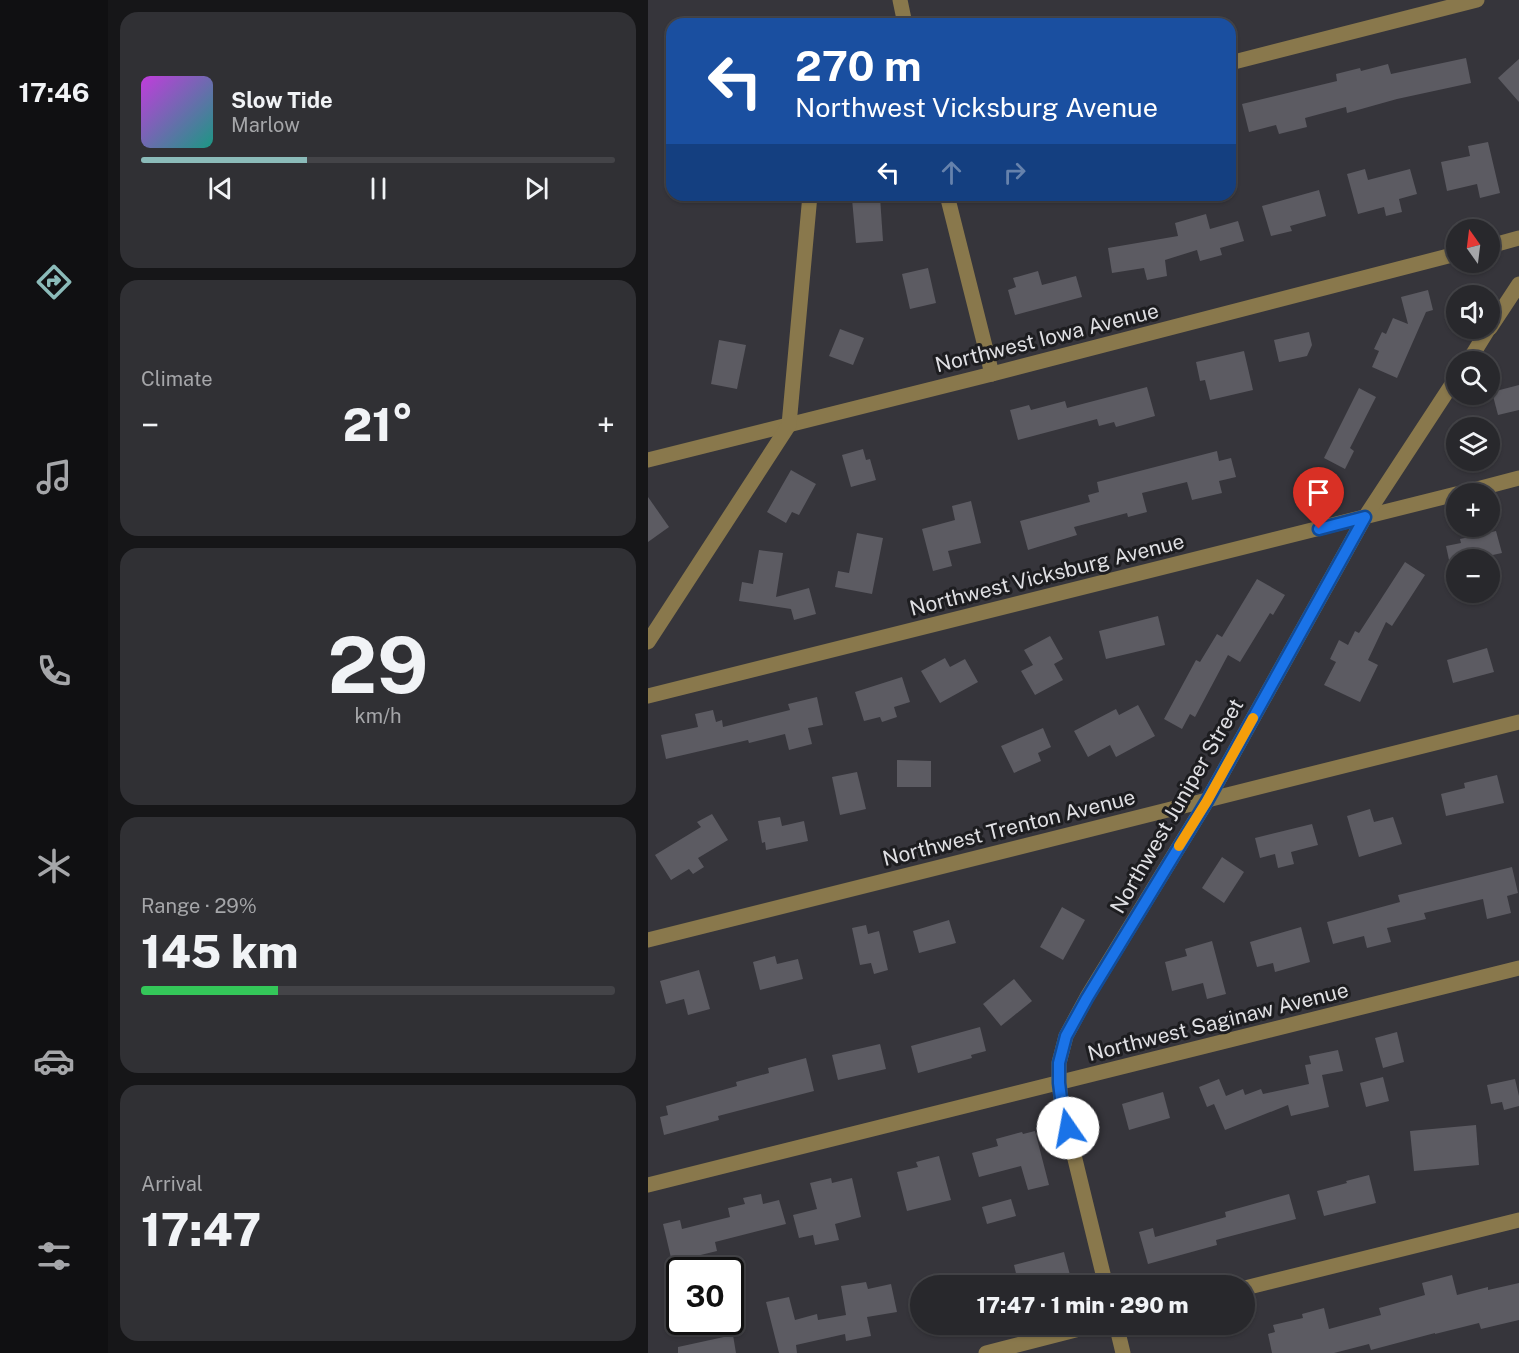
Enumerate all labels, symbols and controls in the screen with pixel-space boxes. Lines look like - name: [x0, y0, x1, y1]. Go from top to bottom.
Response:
- text: 270 m: [795, 41, 922, 90]
- icon: left: [696, 42, 774, 120]
- text: 17:46: [18, 76, 90, 108]
- text: Slow Tide: [231, 87, 333, 113]
- text: Northwest Vicksburg Avenue: [795, 91, 1158, 123]
- text: Marlow: [231, 113, 300, 137]
- icon: left: [872, 156, 905, 189]
- icon: ahead: [935, 156, 968, 189]
- icon: right: [998, 156, 1031, 189]
- icon: previous: [204, 172, 237, 205]
- icon: pause: [362, 172, 395, 205]
- icon: next: [520, 172, 553, 205]
- north arrow: [1446, 219, 1500, 273]
- map controls: [1446, 219, 1500, 603]
- icon: directions: [33, 261, 75, 303]
- button: sound: [1446, 285, 1500, 339]
- street label: Northwest Iowa Avenue: [932, 298, 1161, 377]
- button: search: [1446, 351, 1500, 405]
- text: Climate: [141, 367, 213, 391]
- text: 21°: [343, 398, 413, 451]
- text: −: [141, 406, 159, 444]
- text: +: [597, 406, 615, 444]
- button: layers: [1446, 417, 1500, 471]
- icon: music: [33, 456, 75, 498]
- pin: [1293, 467, 1344, 529]
- icon: arrive: [1302, 476, 1335, 509]
- button: +: [1446, 483, 1500, 537]
- street label: Northwest Vicksburg Avenue: [907, 528, 1187, 621]
- button: −: [1446, 549, 1500, 603]
- text: 29: [328, 619, 428, 711]
- icon: phone: [33, 650, 75, 692]
- street label: Northwest Juniper Street: [1105, 694, 1248, 918]
- text: km/h: [354, 704, 402, 728]
- street label: Northwest Trenton Avenue: [880, 784, 1138, 871]
- icon: climate: [33, 845, 75, 887]
- text: Range · 29%: [141, 894, 257, 918]
- text: 145 km: [141, 925, 298, 978]
- street label: Northwest Saginaw Avenue: [1085, 977, 1351, 1066]
- icon: car: [33, 1040, 75, 1082]
- position arrow: [1036, 1096, 1100, 1160]
- text: Arrival: [141, 1172, 203, 1196]
- text: 17:47: [141, 1203, 261, 1256]
- icon: filters: [33, 1235, 75, 1277]
- speed limit sign: 30: [666, 1257, 744, 1335]
- text: 17:47 · 1 min · 290 m: [976, 1292, 1189, 1318]

